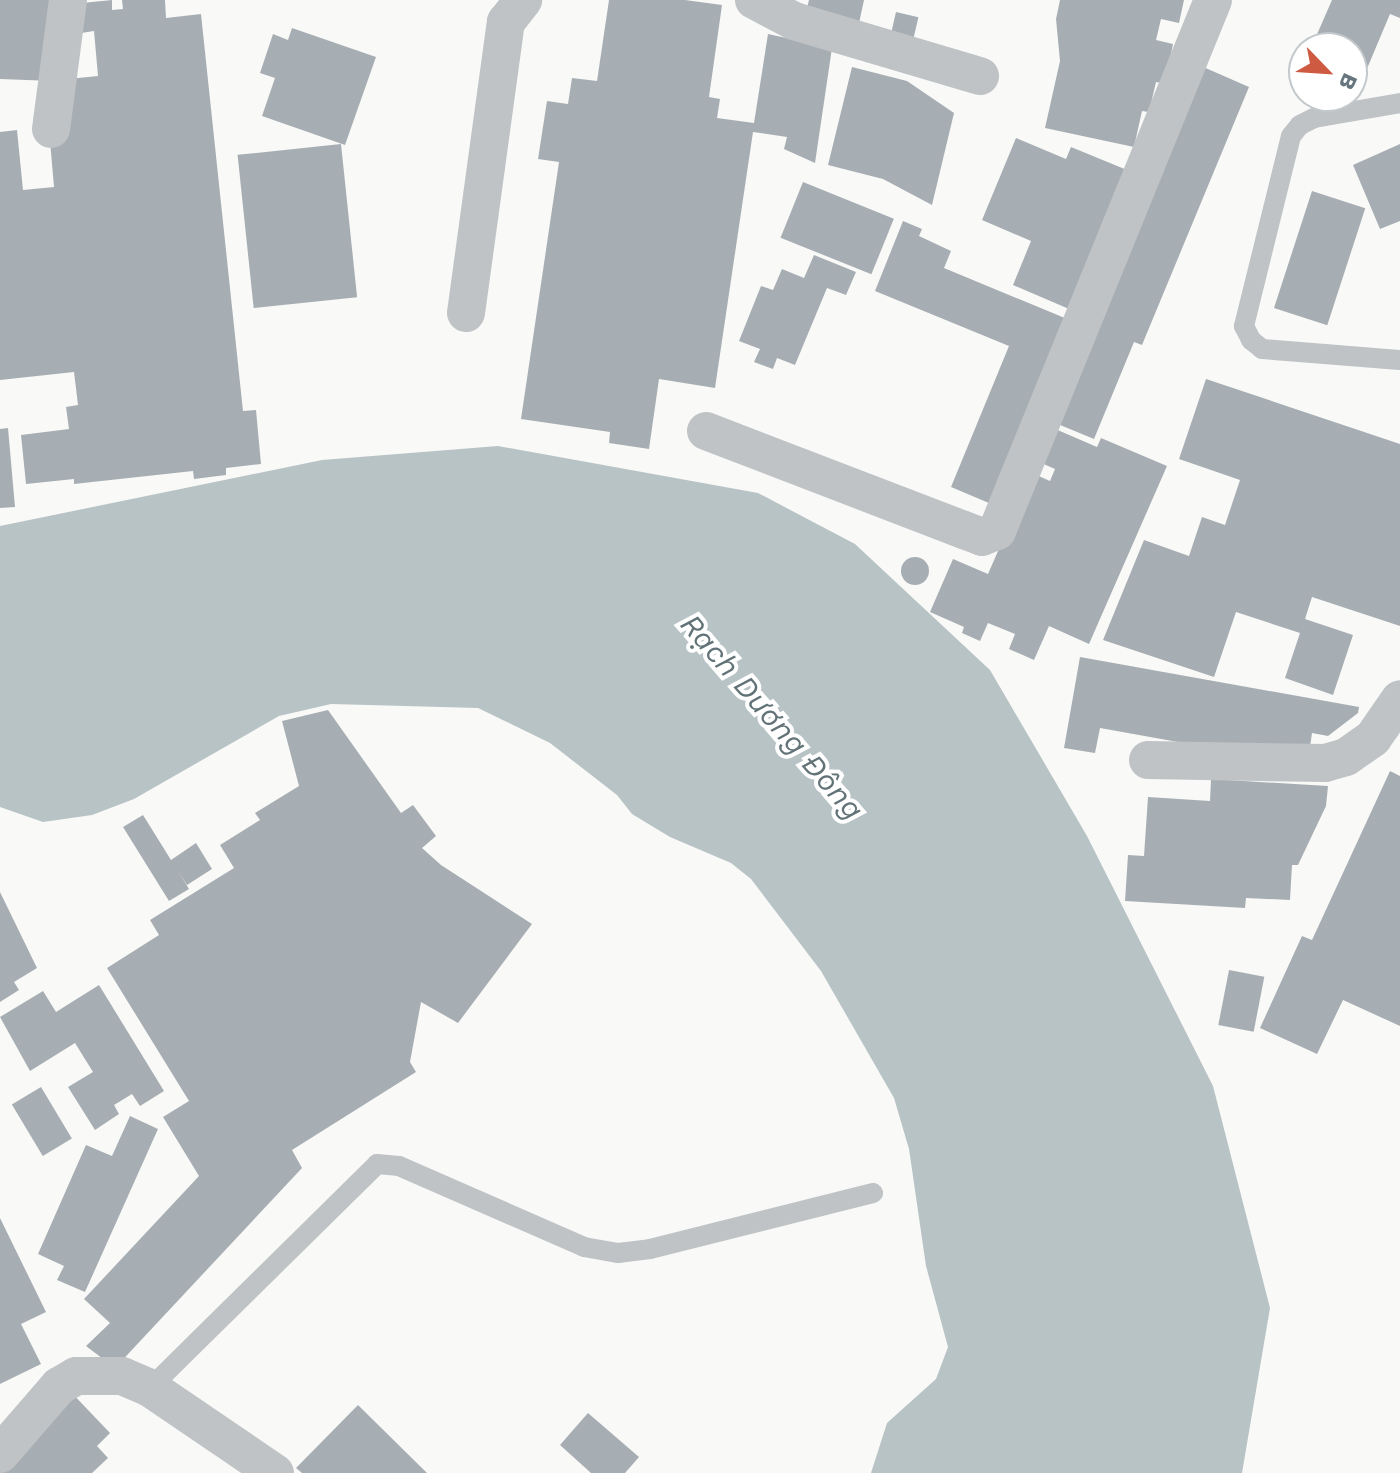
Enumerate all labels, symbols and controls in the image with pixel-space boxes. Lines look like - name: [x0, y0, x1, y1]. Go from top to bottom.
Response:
- north arrow: [1288, 32, 1368, 112]
- text: B: [1334, 69, 1363, 94]
- water label: Rạch Dương Đông: [673, 607, 871, 827]

